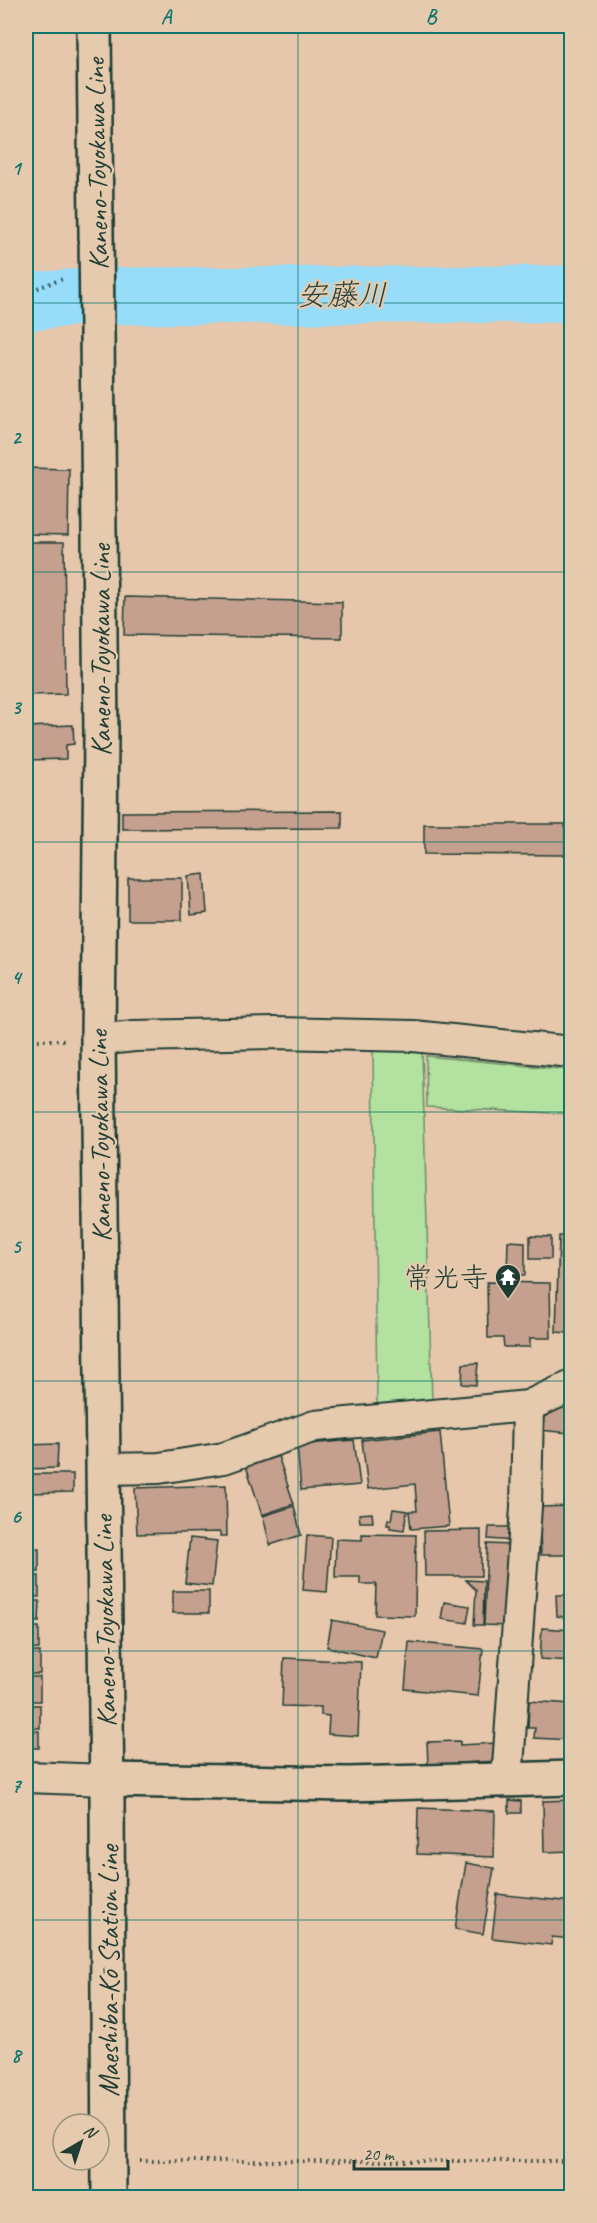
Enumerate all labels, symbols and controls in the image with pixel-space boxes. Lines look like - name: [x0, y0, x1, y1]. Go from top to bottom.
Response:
- text: A: [161, 4, 173, 29]
- text: B: [426, 4, 438, 29]
- street label: Kaneno-Toyokawa Line: [77, 56, 116, 270]
- text: 1: [12, 156, 23, 181]
- water label: 安藤川: [297, 276, 387, 314]
- text: 2: [12, 425, 23, 450]
- street label: Kaneno-Toyokawa Line: [83, 542, 118, 756]
- text: 3: [12, 695, 23, 720]
- text: 4: [12, 965, 24, 990]
- street label: Kaneno-Toyokawa Line: [80, 1028, 119, 1242]
- text: 5: [12, 1234, 23, 1259]
- place label: 常光寺: [404, 1260, 488, 1295]
- temple icon: 常光寺: [493, 1262, 523, 1300]
- text: 6: [11, 1504, 22, 1529]
- street label: Kaneno-Toyokawa Line: [85, 1513, 124, 1727]
- text: 7: [12, 1773, 23, 1798]
- street label: Maeshiba-Kō Station Line: [91, 1843, 126, 2097]
- text: 8: [12, 2043, 24, 2068]
- north arrow: [51, 2112, 111, 2172]
- text: N: [80, 2120, 102, 2144]
- scale bar: [354, 2133, 448, 2171]
- text: 20 m: [363, 2143, 396, 2165]

